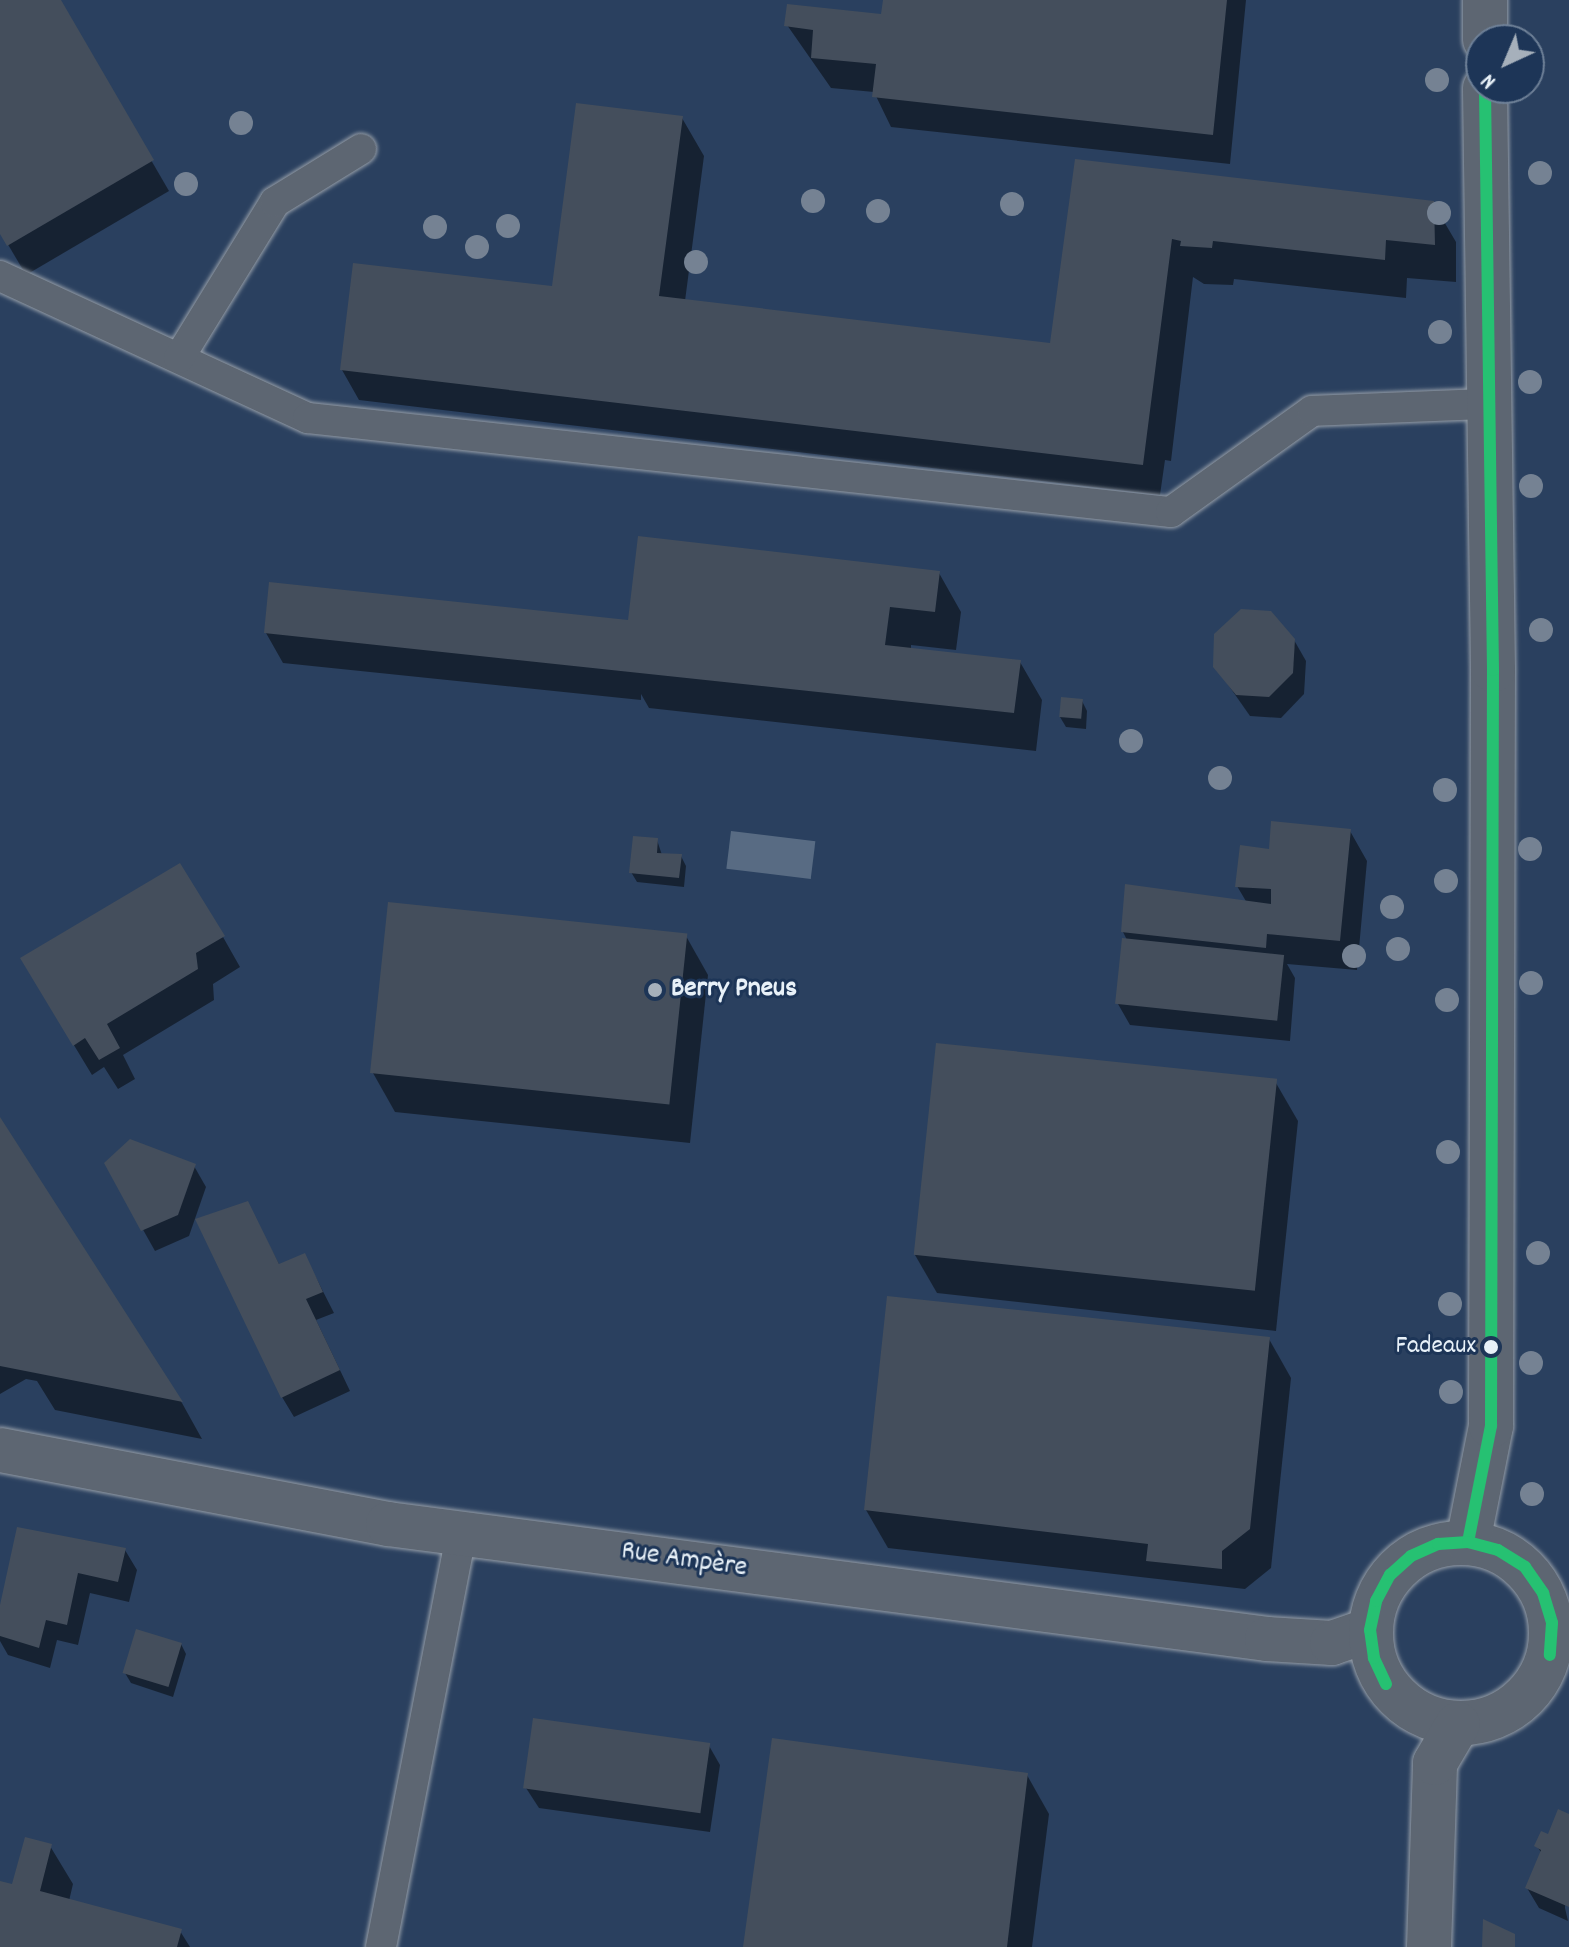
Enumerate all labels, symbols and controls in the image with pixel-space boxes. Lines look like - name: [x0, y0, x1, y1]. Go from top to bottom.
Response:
- north arrow: [1465, 24, 1545, 104]
- text: N: [1475, 65, 1504, 95]
- place label: Berry Pneus: [671, 973, 797, 1007]
- marker: Berry Pneus: [646, 981, 664, 999]
- place label: Fadeaux: [1396, 1331, 1476, 1363]
- marker: Fadeaux: [1483, 1339, 1499, 1355]
- street label: Rue Ampère: [619, 1536, 749, 1586]

